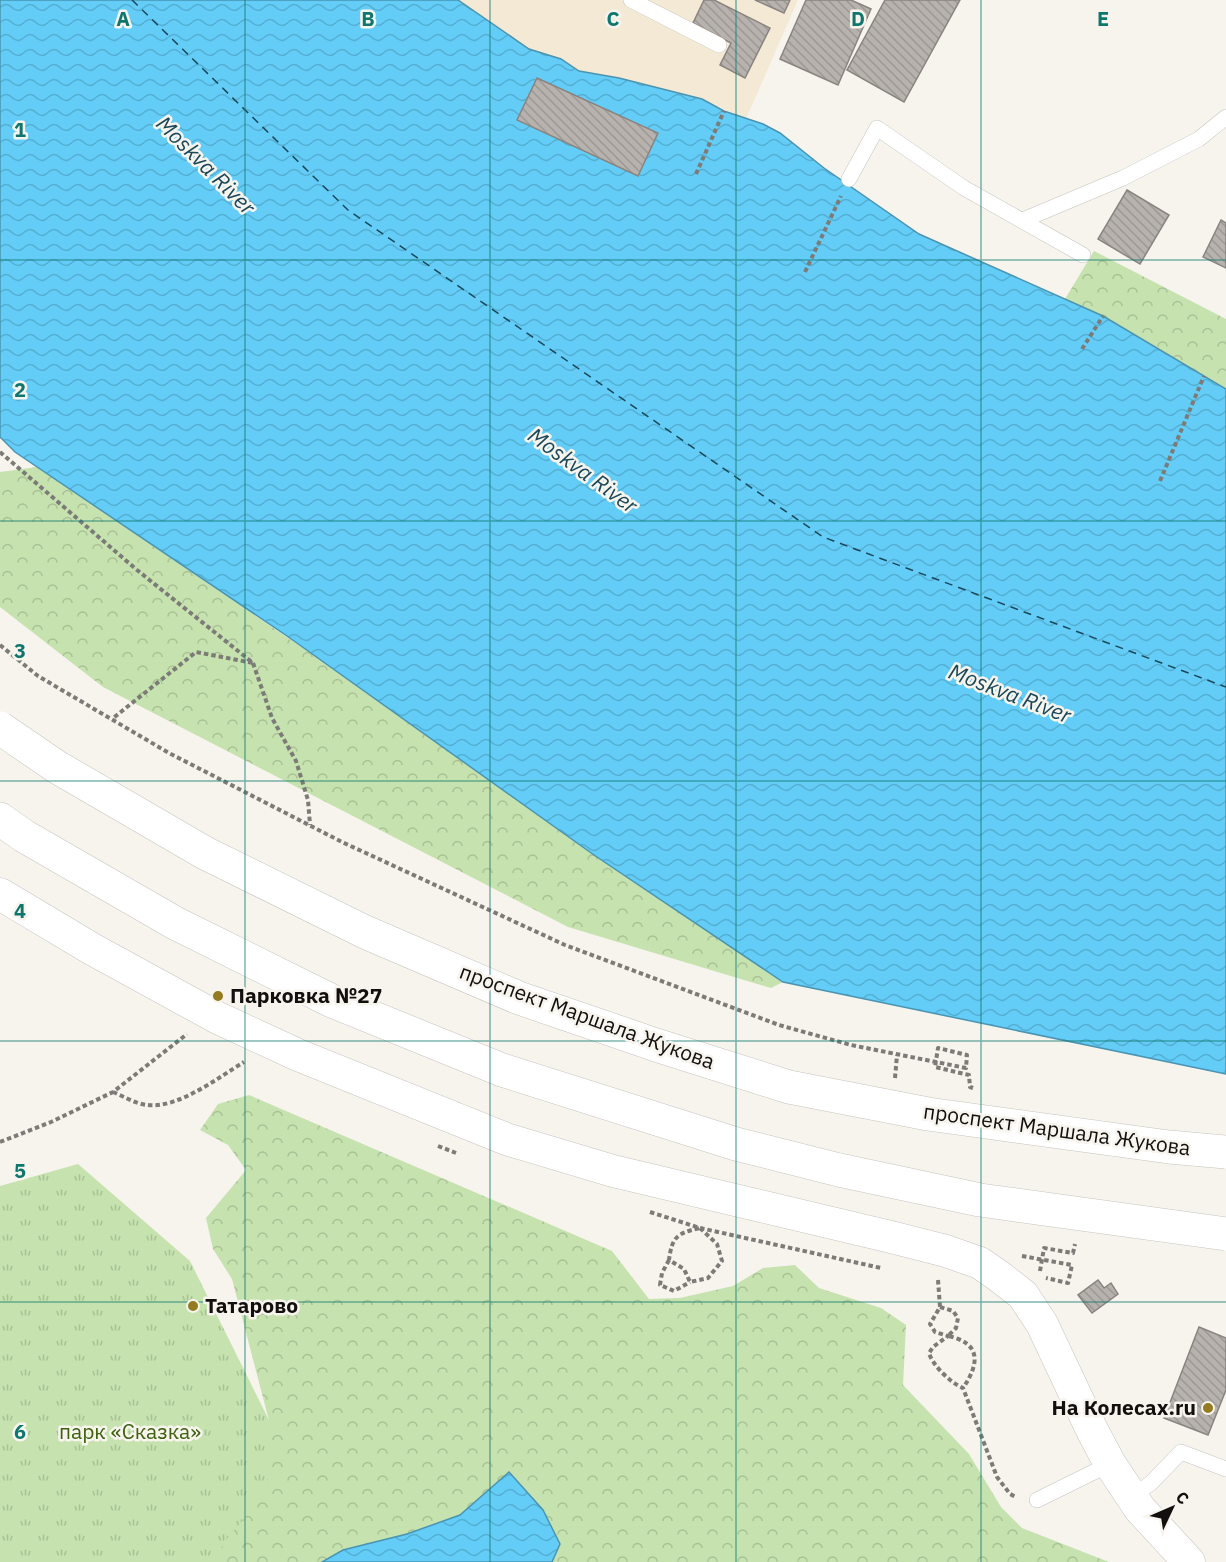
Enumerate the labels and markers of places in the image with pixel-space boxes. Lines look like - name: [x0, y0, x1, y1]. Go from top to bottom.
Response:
- place label: Парковка №27: [230, 981, 382, 1009]
- marker: Парковка №27: [211, 989, 225, 1003]
- place label: Татарово: [205, 1291, 298, 1319]
- marker: Татарово: [186, 1299, 200, 1313]
- place label: На Колесах.ru: [1052, 1393, 1196, 1421]
- marker: На Колесах.ru: [1201, 1401, 1215, 1415]

